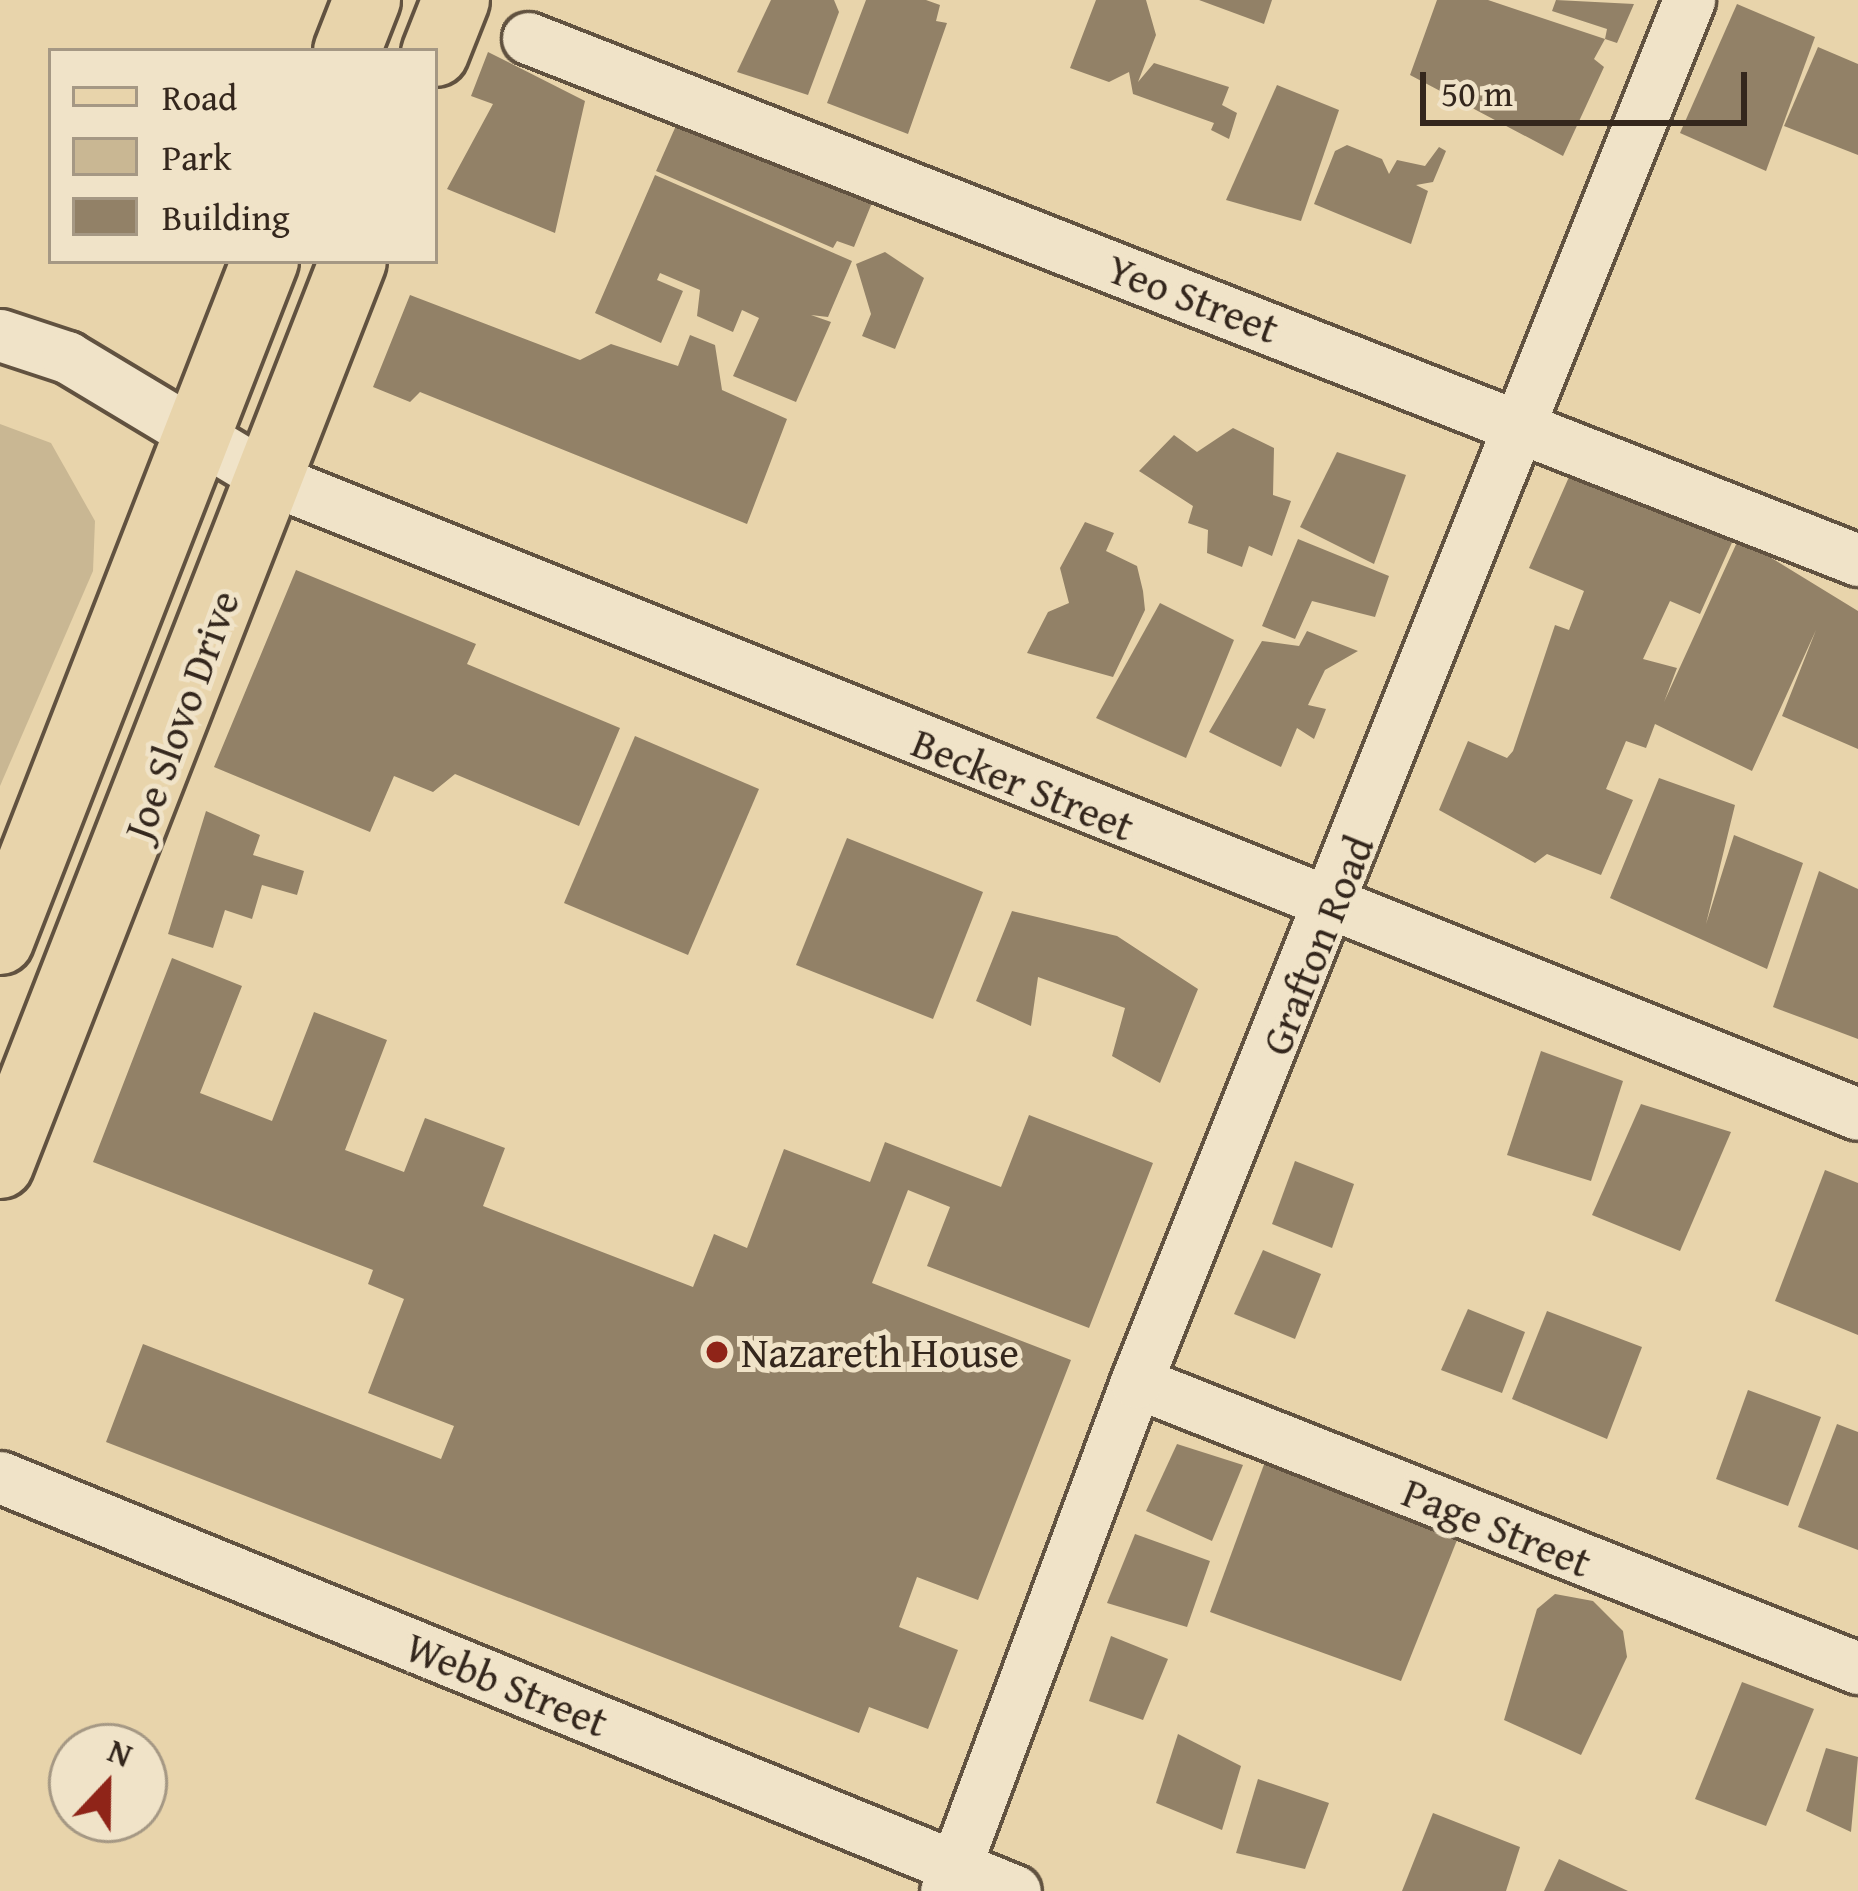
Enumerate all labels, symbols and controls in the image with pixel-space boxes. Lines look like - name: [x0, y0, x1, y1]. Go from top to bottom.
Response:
- legend: [48, 48, 438, 264]
- scale bar: [1426, 48, 1753, 122]
- text: 50 m: [1441, 66, 1513, 119]
- text: Road: [162, 70, 237, 123]
- text: Park: [162, 130, 232, 183]
- text: Building: [162, 190, 290, 243]
- street label: Yeo Street: [1100, 242, 1286, 354]
- street label: Joe Slovo Drive: [113, 584, 249, 846]
- street label: Becker Street: [905, 717, 1141, 851]
- street label: Grafton Road: [1250, 828, 1384, 1062]
- place label: Nazareth House: [741, 1327, 1019, 1377]
- marker: Nazareth House: [704, 1339, 730, 1365]
- street label: Page Street: [1396, 1466, 1598, 1588]
- street label: Webb Street: [399, 1621, 615, 1747]
- north arrow: [48, 1723, 168, 1843]
- text: N: [101, 1726, 140, 1779]

